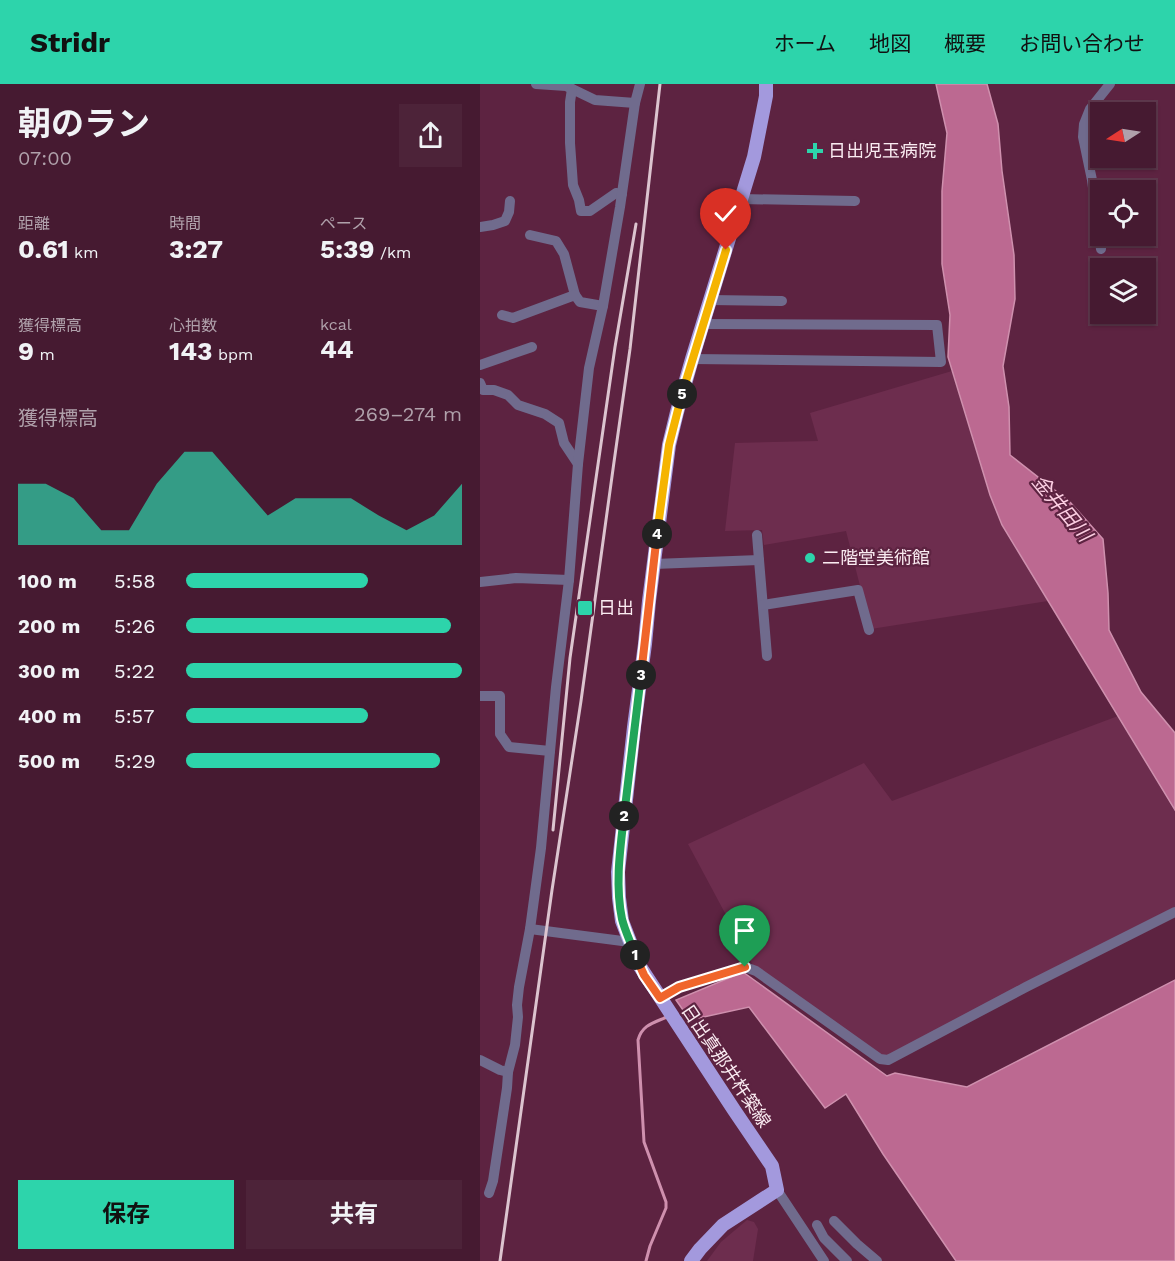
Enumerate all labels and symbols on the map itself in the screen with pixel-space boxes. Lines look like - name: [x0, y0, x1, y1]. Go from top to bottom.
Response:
- north arrow: [1090, 102, 1156, 168]
- place label: 日出児玉病院: [828, 140, 936, 161]
- marker: 日出児玉病院: [806, 142, 824, 160]
- pin: [700, 188, 751, 250]
- pin: 5: [667, 379, 697, 409]
- water label: 金井田川: [1027, 470, 1098, 548]
- pin: 4: [642, 519, 672, 549]
- place label: 二階堂美術館: [822, 547, 930, 568]
- marker: 二階堂美術館: [803, 551, 817, 565]
- place label: 日出: [598, 597, 634, 618]
- marker: 日出: [576, 599, 594, 617]
- pin: 3: [626, 660, 656, 690]
- pin: 2: [609, 801, 639, 831]
- pin: [719, 905, 770, 967]
- pin: 1: [620, 940, 650, 970]
- street label: 日出真那井杵築線: [677, 1000, 775, 1131]

